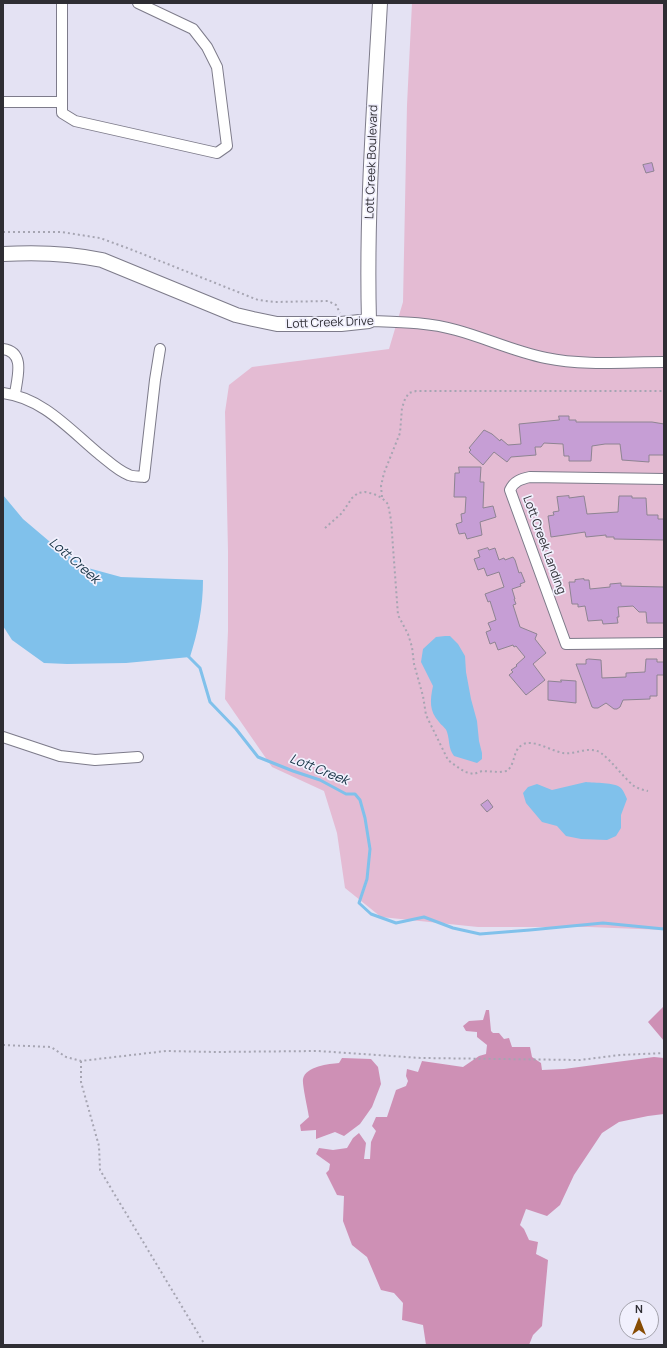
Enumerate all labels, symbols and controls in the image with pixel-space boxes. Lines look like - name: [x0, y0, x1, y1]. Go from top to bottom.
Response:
- street label: Lott Creek Boulevard: [363, 104, 381, 220]
- street label: Lott Creek Drive: [286, 314, 374, 332]
- street label: Lott Creek Landing: [519, 494, 569, 596]
- water label: Lott Creek: [45, 535, 103, 587]
- water label: Lott Creek: [287, 751, 351, 789]
- north arrow: [619, 1300, 659, 1340]
- text: N: [635, 1301, 643, 1316]

